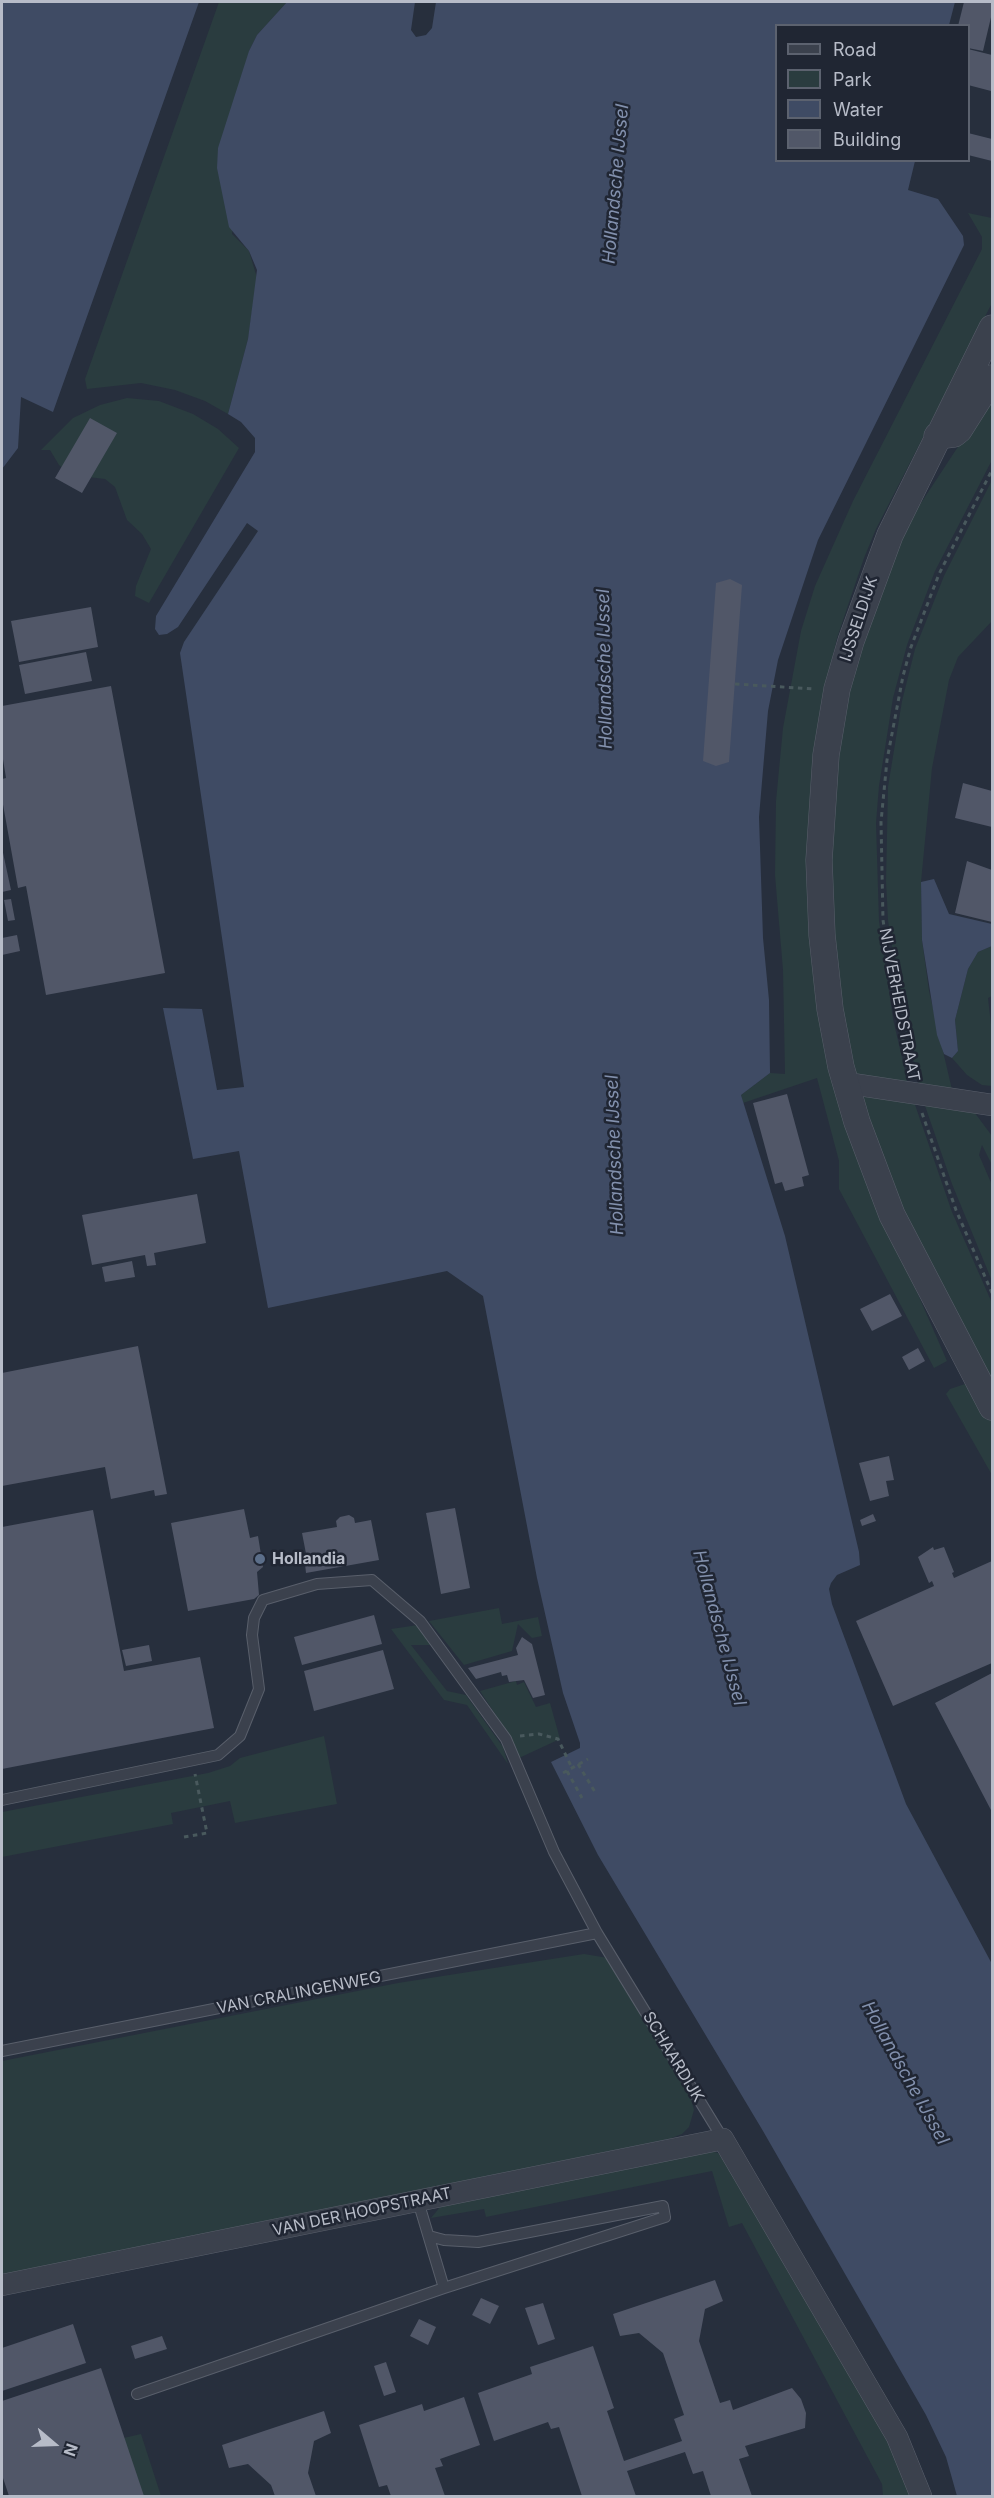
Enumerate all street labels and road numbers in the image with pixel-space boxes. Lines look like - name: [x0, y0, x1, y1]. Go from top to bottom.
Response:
- street label: IJSSELDIJK: [836, 574, 882, 664]
- street label: NIJVERHEIDSTRAAT: [875, 927, 923, 1083]
- street label: VAN CRALINGENWEG: [215, 1968, 383, 2018]
- street label: SCHAARDIJK: [638, 2008, 708, 2106]
- street label: VAN DER HOOPSTRAAT: [271, 2184, 453, 2240]

